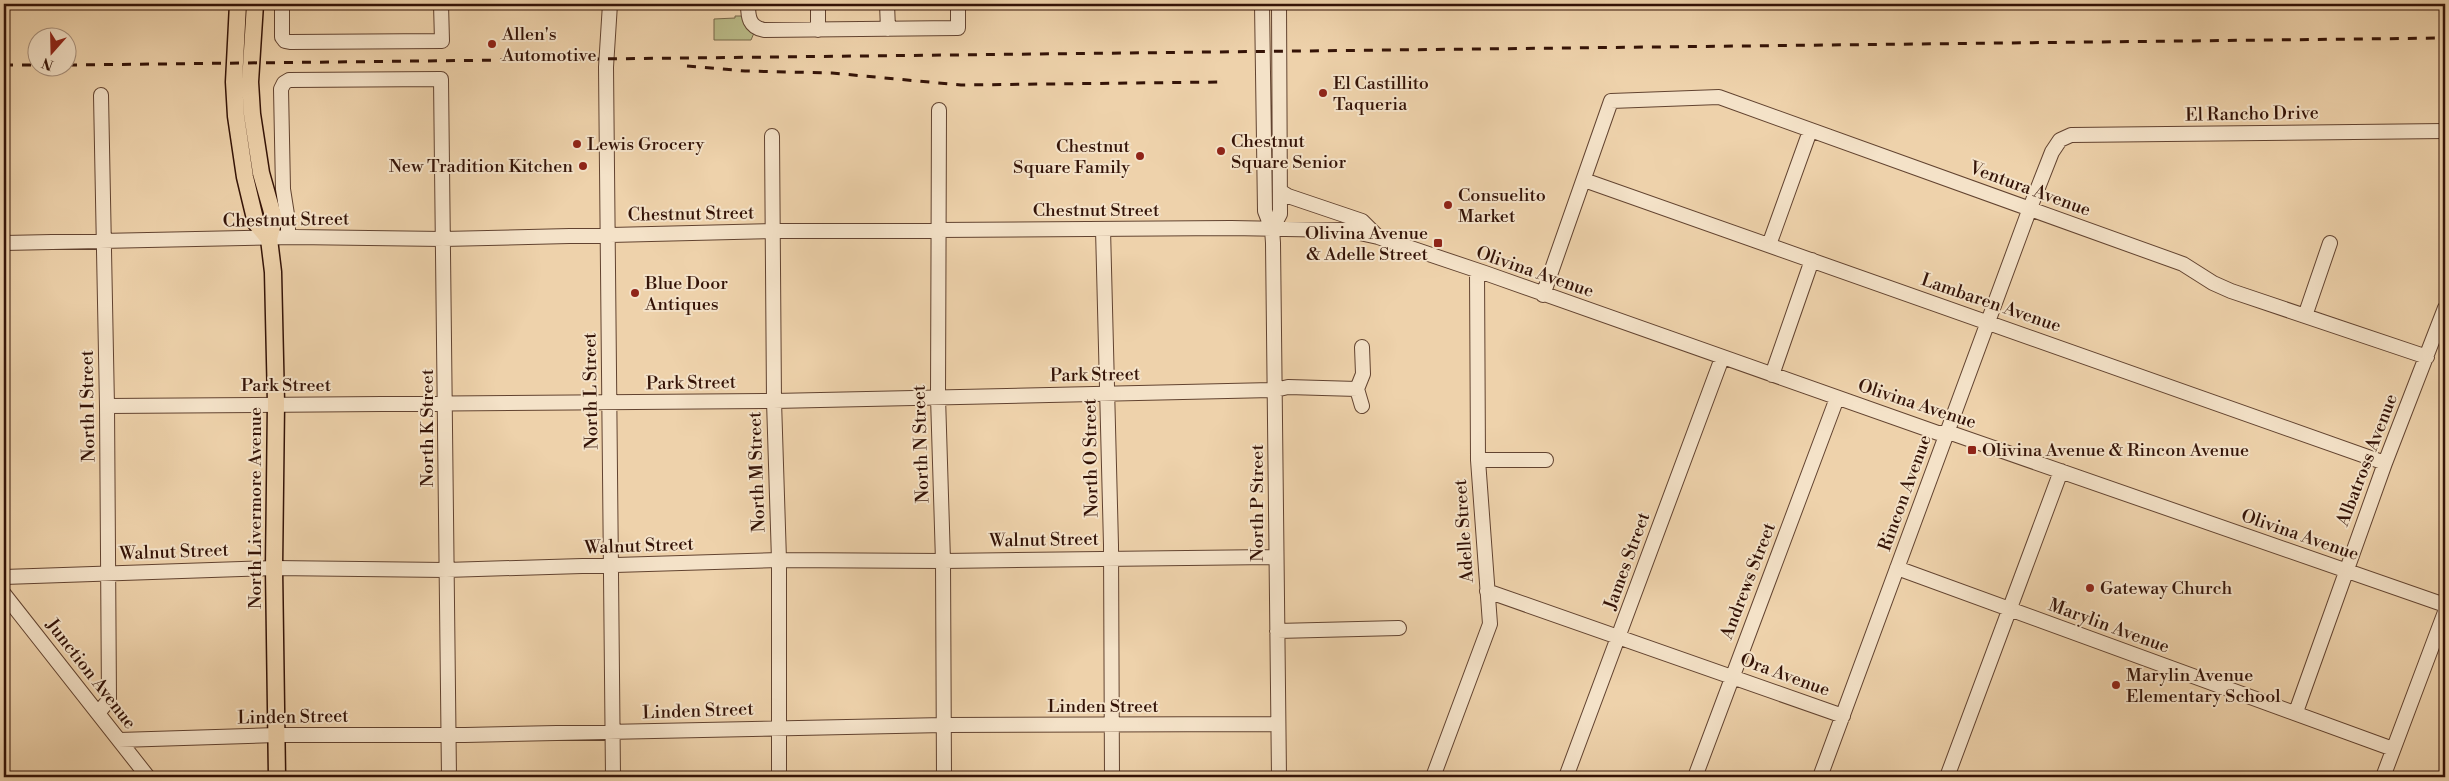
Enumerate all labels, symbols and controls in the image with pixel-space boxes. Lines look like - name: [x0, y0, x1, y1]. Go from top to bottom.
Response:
- place label: Allen's Automotive: [501, 23, 597, 67]
- north arrow: [28, 28, 78, 78]
- marker: Allen's Automotive: [486, 38, 498, 50]
- text: N: [40, 53, 56, 74]
- place label: El Castillito Taqueria: [1333, 72, 1429, 116]
- marker: El Castillito Taqueria: [1317, 87, 1329, 99]
- street label: El Rancho Drive: [2185, 101, 2319, 127]
- place label: Chestnut Square Senior: [1231, 130, 1346, 174]
- place label: Lewis Grocery: [587, 133, 704, 156]
- place label: Chestnut Square Family: [1013, 135, 1131, 179]
- marker: Lewis Grocery: [571, 138, 583, 150]
- marker: Chestnut Square Senior: [1215, 145, 1227, 157]
- marker: Chestnut Square Family: [1134, 150, 1146, 162]
- place label: New Tradition Kitchen: [389, 155, 573, 178]
- street label: Ventura Avenue: [1965, 156, 2094, 222]
- marker: New Tradition Kitchen: [577, 160, 589, 172]
- place label: Consuelito Market: [1458, 184, 1546, 228]
- street label: Chestnut Street: [1033, 199, 1160, 222]
- marker: Consuelito Market: [1442, 199, 1454, 211]
- street label: Chestnut Street: [628, 201, 755, 227]
- street label: Chestnut Street: [223, 207, 350, 233]
- place label: Olivina Avenue & Adelle Street: [1305, 222, 1429, 266]
- marker: Olivina Avenue & Adelle Street: [1432, 237, 1444, 249]
- street label: Olivina Avenue: [1473, 241, 1597, 303]
- street label: Lambaren Avenue: [1918, 268, 2064, 338]
- place label: Blue Door Antiques: [644, 272, 728, 316]
- marker: Blue Door Antiques: [629, 287, 641, 299]
- street label: North L Street: [578, 332, 604, 450]
- street label: North I Street: [76, 349, 100, 462]
- street label: Park Street: [1050, 363, 1141, 387]
- street label: North K Street: [416, 368, 439, 487]
- street label: Park Street: [646, 371, 737, 395]
- street label: Park Street: [241, 374, 332, 397]
- street label: Olivina Avenue: [1855, 374, 1979, 434]
- street label: North N Street: [907, 384, 935, 504]
- street label: Albatross Avenue: [2331, 391, 2403, 530]
- street label: North O Street: [1078, 398, 1104, 518]
- street label: North Livermore Avenue: [244, 407, 267, 609]
- street label: North M Street: [743, 410, 771, 533]
- street label: Rincon Avenue: [1873, 432, 1937, 554]
- place label: Olivina Avenue & Rincon Avenue: [1982, 439, 2249, 462]
- street label: North P Street: [1246, 444, 1269, 562]
- marker: Olivina Avenue & Rincon Avenue: [1966, 444, 1978, 456]
- street label: Adelle Street: [1449, 478, 1479, 585]
- street label: Olivina Avenue: [2238, 504, 2362, 566]
- street label: James Street: [1598, 509, 1655, 614]
- street label: Andrews Street: [1715, 519, 1781, 644]
- street label: Walnut Street: [988, 528, 1100, 552]
- street label: Walnut Street: [583, 533, 695, 559]
- street label: Walnut Street: [118, 539, 230, 565]
- place label: Gateway Church: [2100, 577, 2232, 600]
- marker: Gateway Church: [2084, 582, 2096, 594]
- street label: Marylin Avenue: [2045, 593, 2173, 659]
- street label: Junction Avenue: [40, 613, 141, 734]
- street label: Ora Avenue: [1737, 648, 1833, 702]
- place label: Marylin Avenue Elementary School: [2126, 664, 2281, 708]
- marker: Marylin Avenue Elementary School: [2110, 679, 2122, 691]
- street label: Linden Street: [1047, 695, 1159, 718]
- street label: Linden Street: [642, 698, 755, 724]
- street label: Linden Street: [237, 705, 349, 729]

